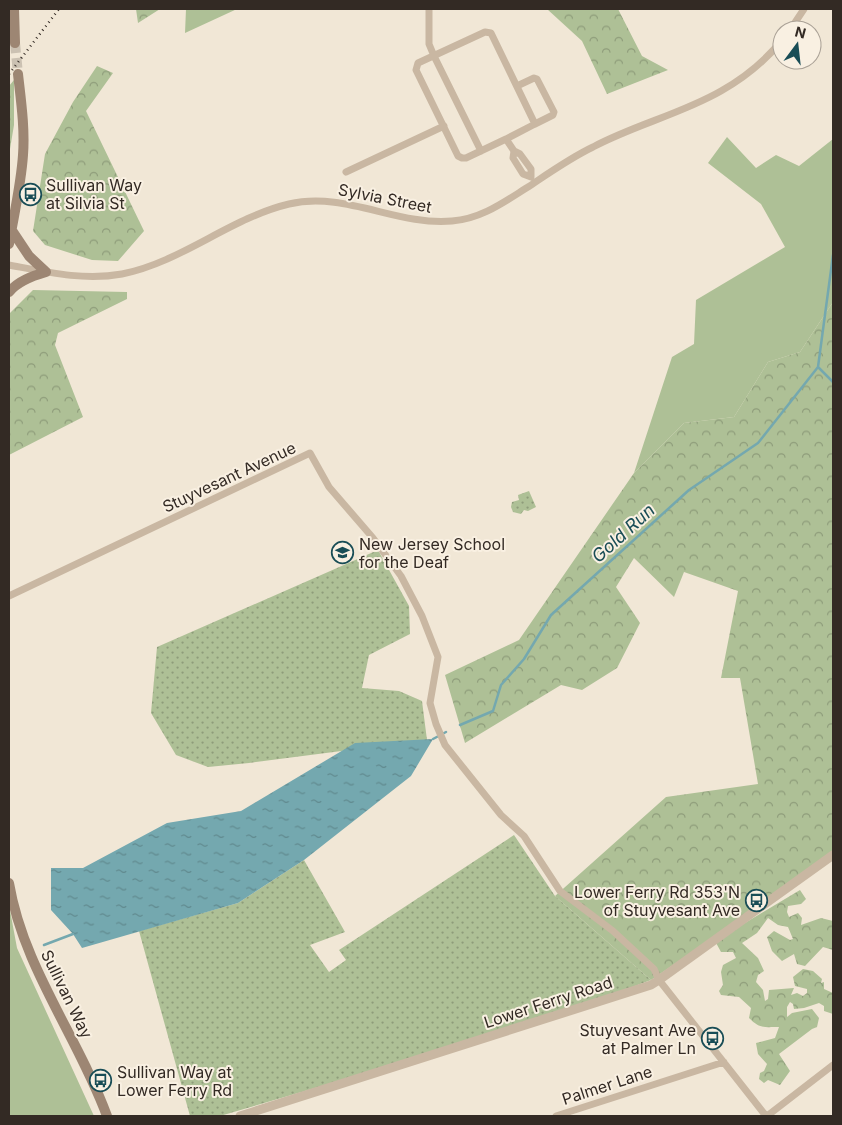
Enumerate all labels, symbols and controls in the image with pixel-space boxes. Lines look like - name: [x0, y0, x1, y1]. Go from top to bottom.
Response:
- north arrow: [772, 20, 822, 70]
- text: N: [793, 22, 808, 42]
- place label: Sullivan Way at Silvia St: [46, 175, 142, 213]
- street label: Sylvia Street: [337, 179, 433, 217]
- bus stop icon: Sullivan Way at Silvia St: [18, 182, 42, 206]
- street label: Stuyvesant Avenue: [159, 437, 299, 517]
- water label: Gold Run: [587, 499, 659, 567]
- place label: New Jersey School for the Deaf: [359, 534, 505, 572]
- school or university icon: New Jersey School for the Deaf: [331, 541, 355, 565]
- place label: Lower Ferry Rd 353'N of Stuyvesant Ave: [574, 882, 740, 920]
- bus stop icon: Lower Ferry Rd 353'N of Stuyvesant Ave: [744, 889, 768, 913]
- street label: Sullivan Way: [37, 947, 97, 1041]
- street label: Lower Ferry Road: [481, 972, 615, 1032]
- place label: Stuyvesant Ave at Palmer Ln: [579, 1020, 696, 1058]
- bus stop icon: Stuyvesant Ave at Palmer Ln: [700, 1027, 724, 1051]
- street label: Palmer Lane: [559, 1061, 655, 1109]
- place label: Sullivan Way at Lower Ferry Rd: [117, 1062, 232, 1100]
- bus stop icon: Sullivan Way at Lower Ferry Rd: [89, 1069, 113, 1093]

